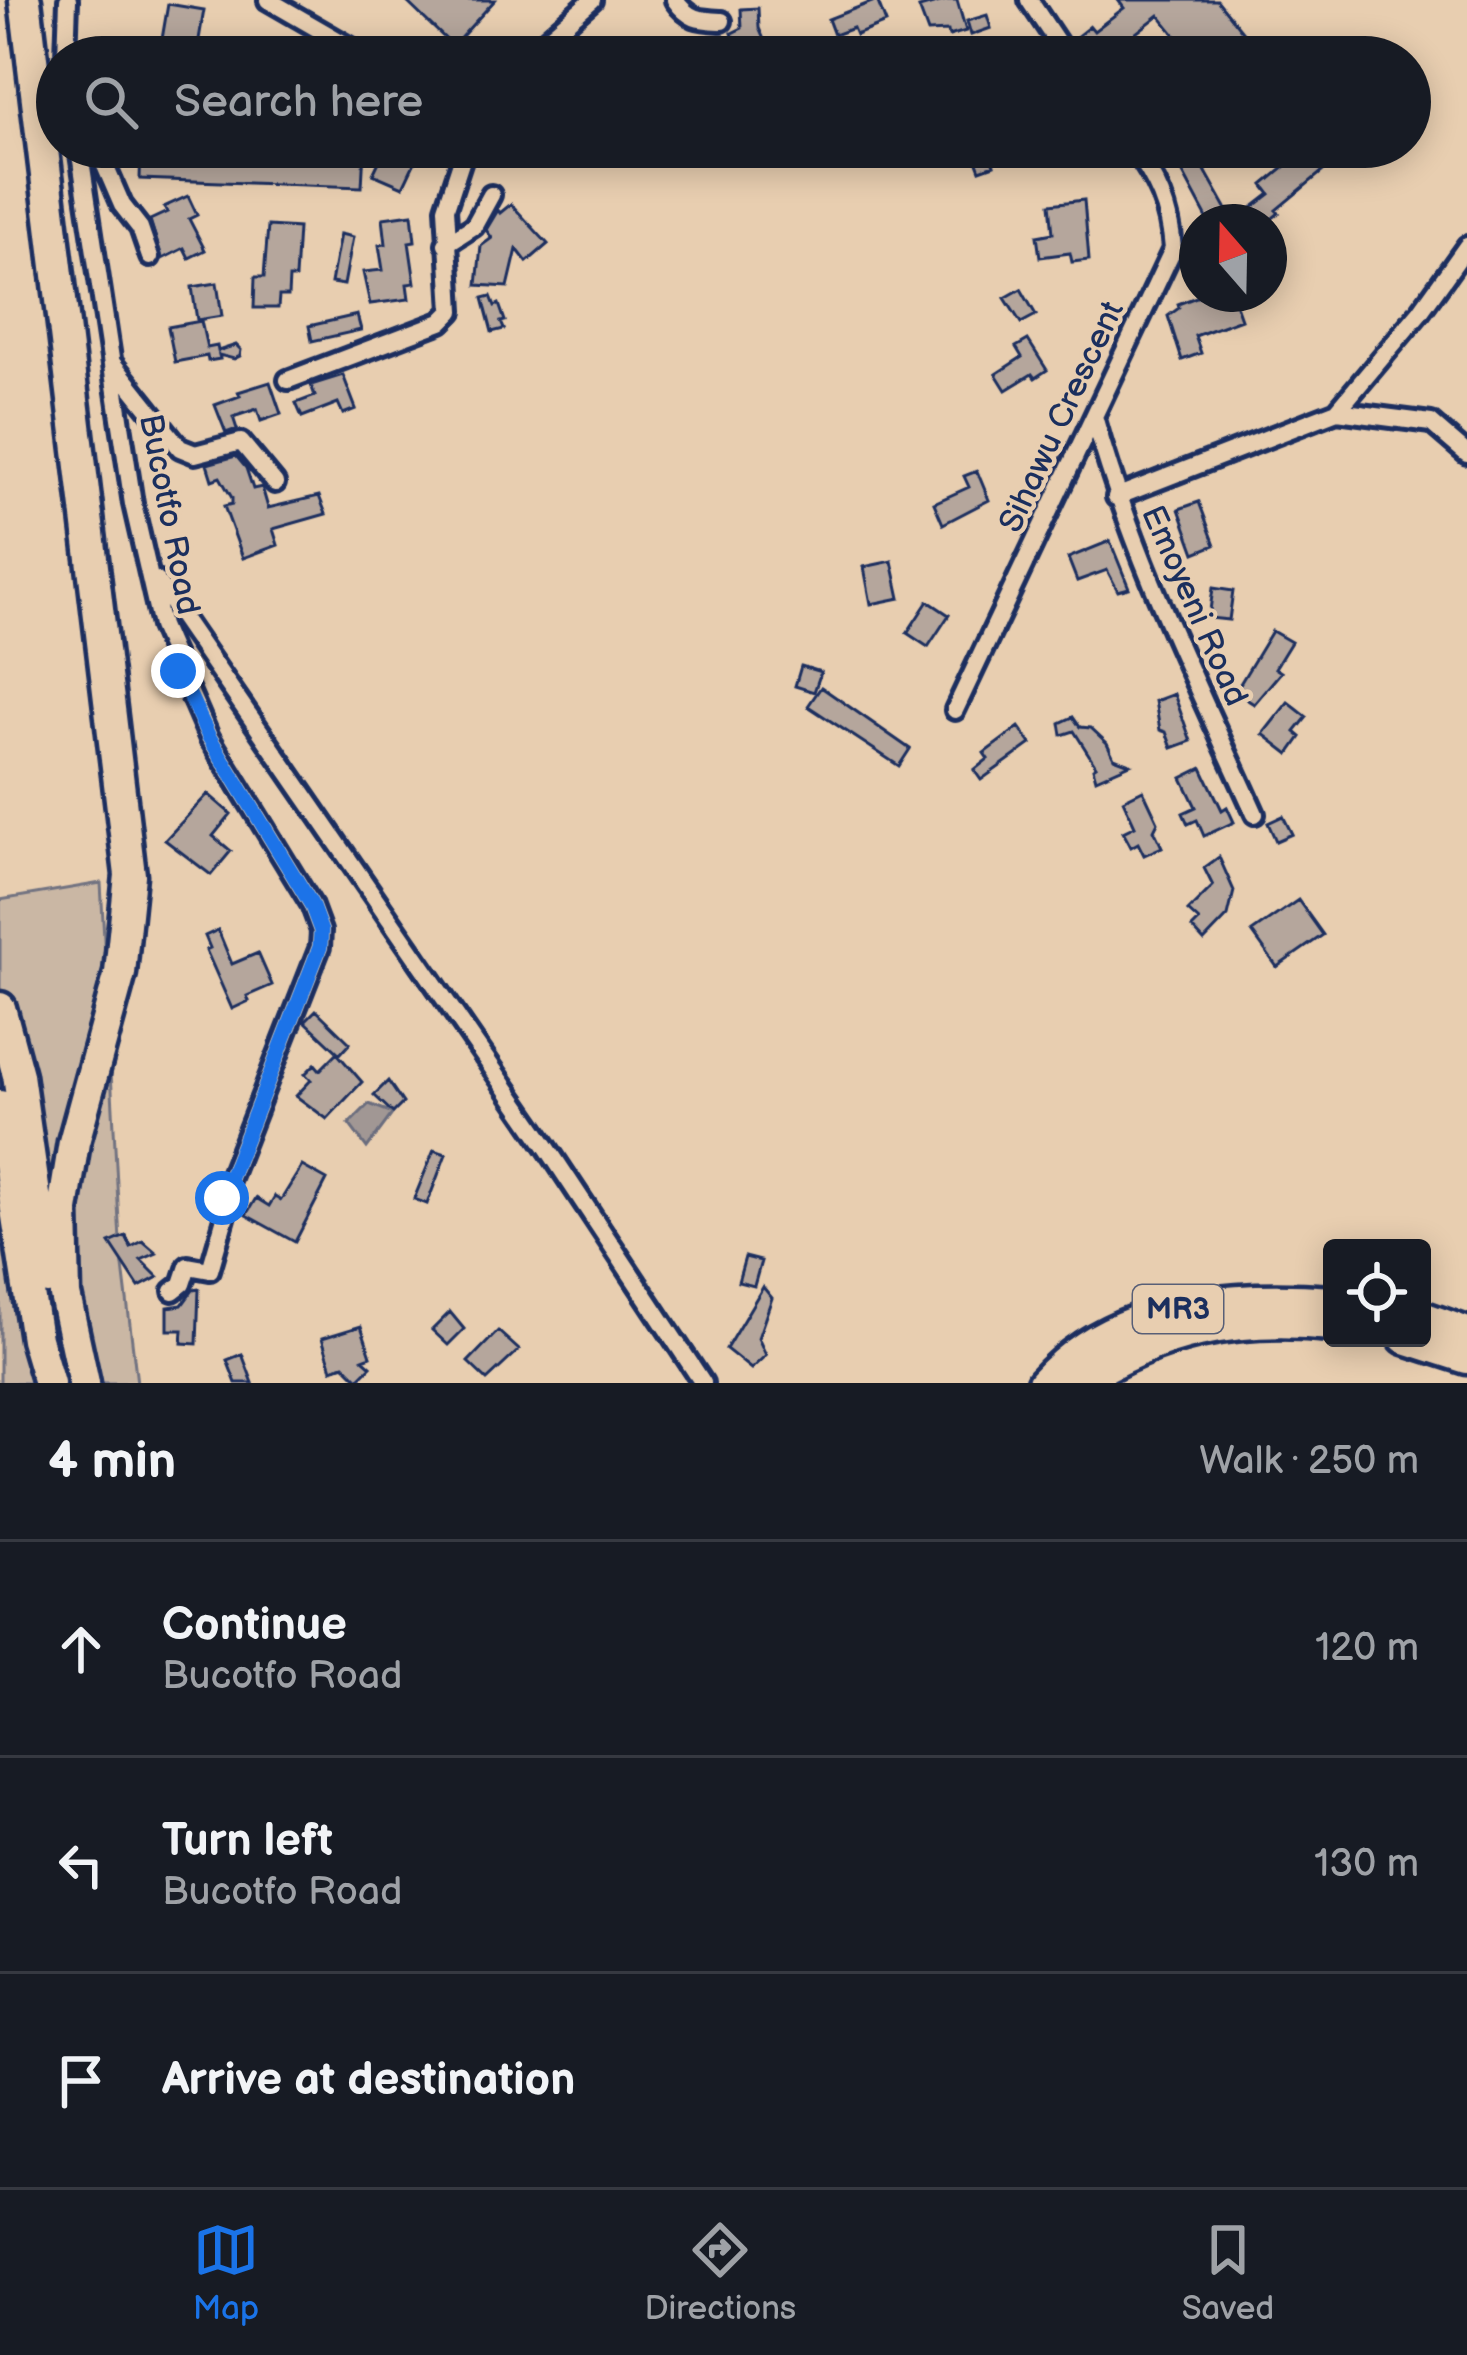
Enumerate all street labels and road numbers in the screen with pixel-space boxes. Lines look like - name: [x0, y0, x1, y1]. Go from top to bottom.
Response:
- street label: Sihawu Crescent: [991, 295, 1133, 539]
- street label: Bucotfo Road: [130, 411, 208, 618]
- street label: Emoyeni Road: [1132, 500, 1256, 712]
- road number: MR3: [1133, 1285, 1223, 1333]

